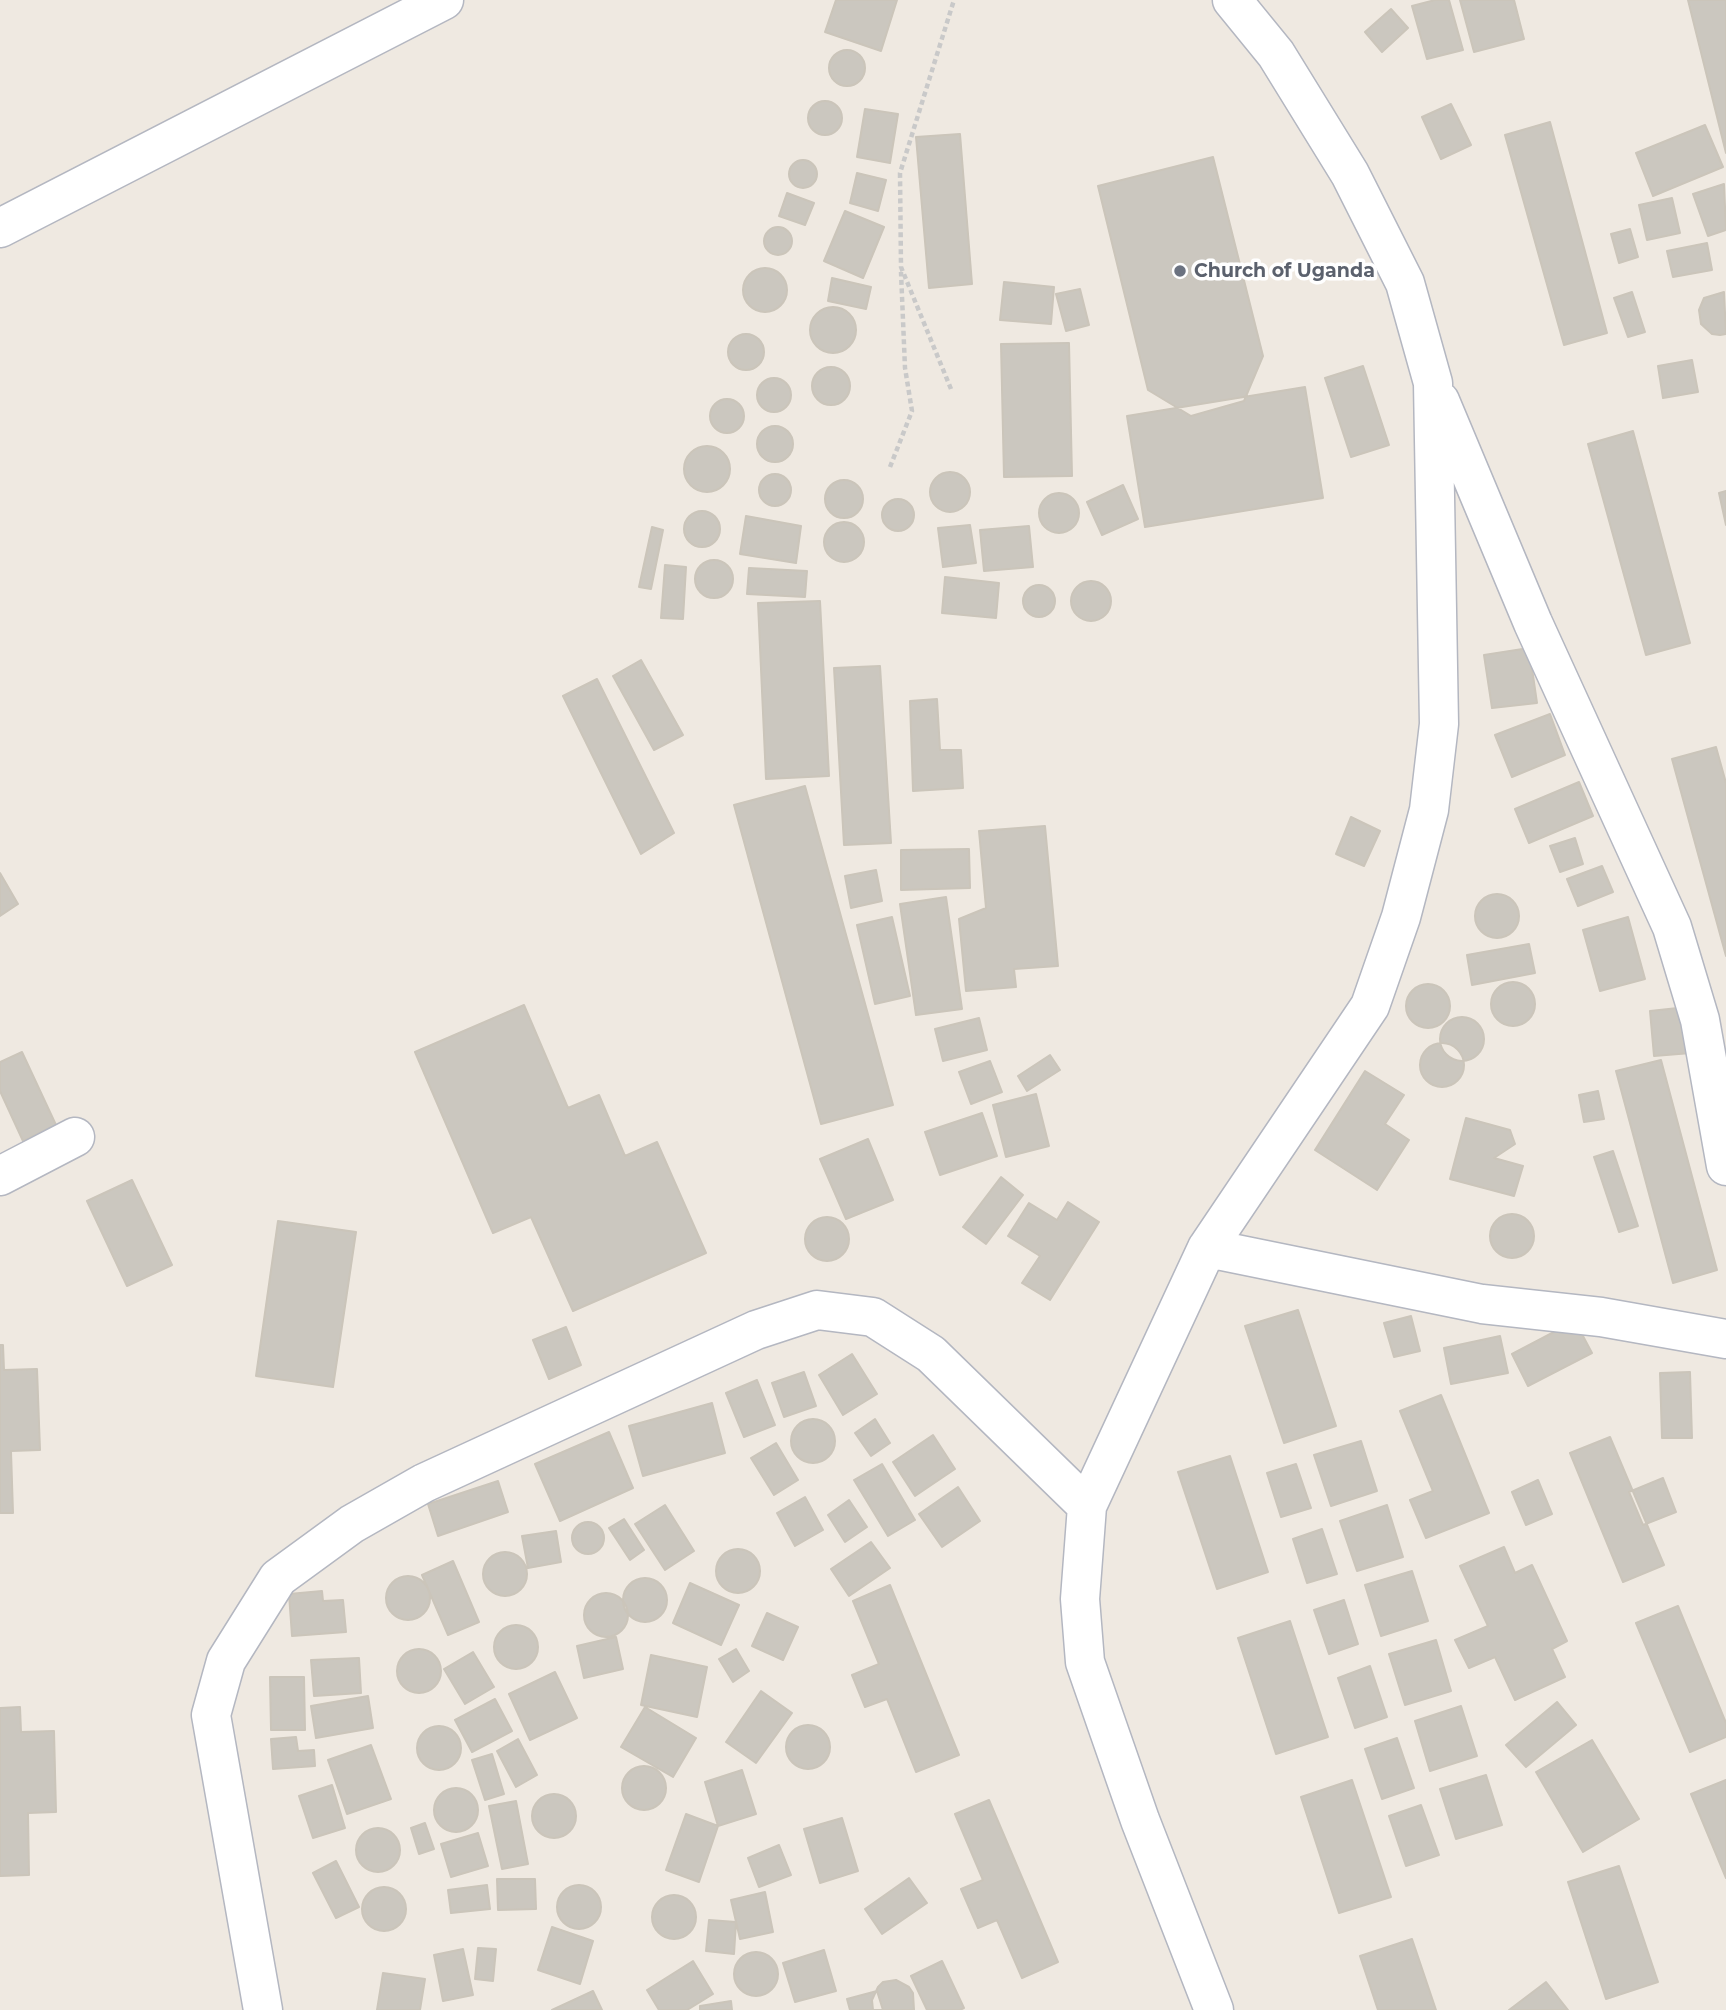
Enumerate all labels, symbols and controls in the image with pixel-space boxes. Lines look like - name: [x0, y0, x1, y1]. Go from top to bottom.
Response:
- place label: Church of Uganda: [1194, 260, 1375, 282]
- marker: Church of Uganda: [1172, 263, 1188, 279]

